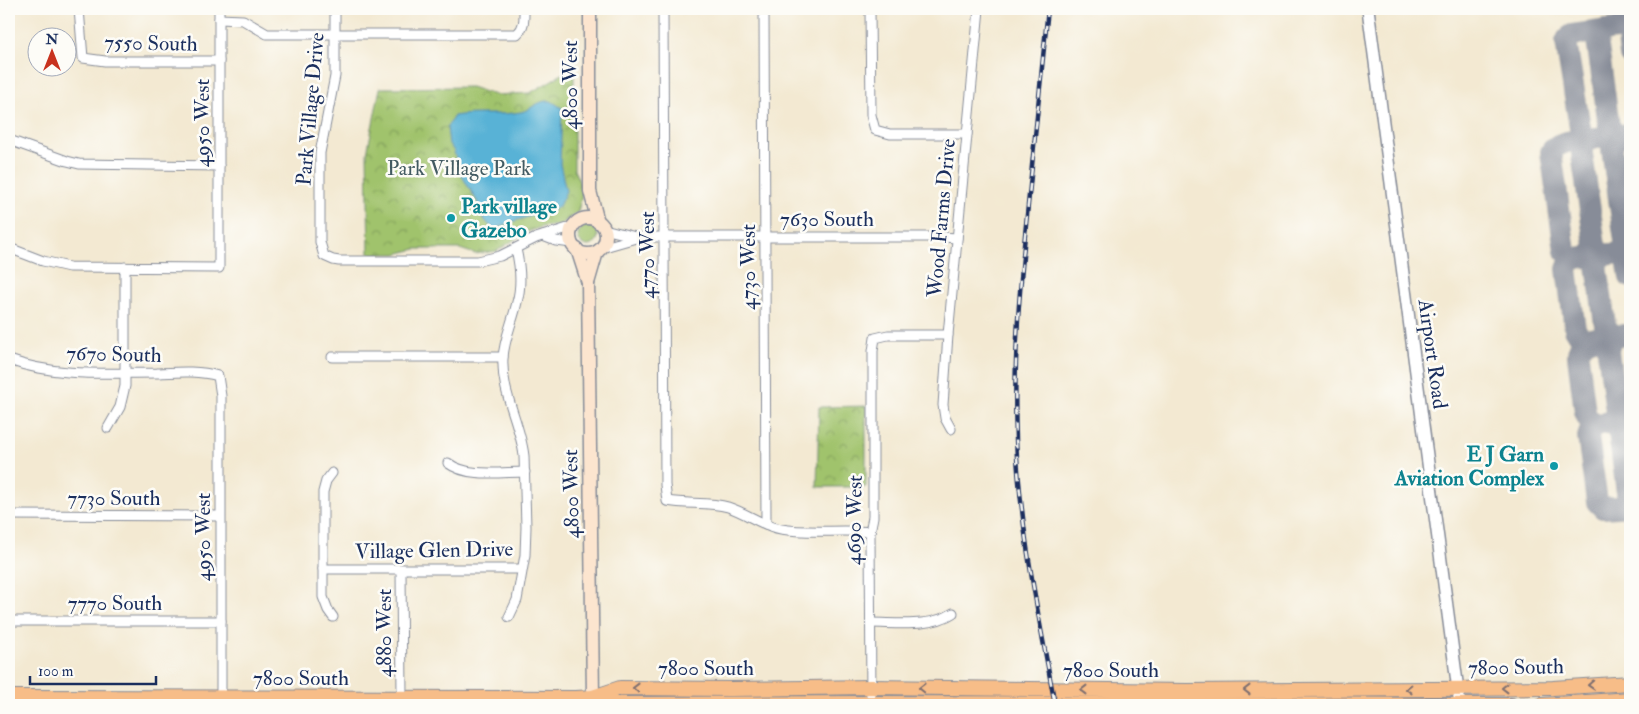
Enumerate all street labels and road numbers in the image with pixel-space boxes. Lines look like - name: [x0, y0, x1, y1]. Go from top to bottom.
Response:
- street label: 7550 South: [104, 29, 198, 58]
- street label: Park Village Drive: [290, 31, 331, 187]
- street label: 4800 West: [557, 40, 584, 130]
- street label: 4950 West: [189, 79, 216, 167]
- street label: Wood Farms Drive: [921, 137, 962, 300]
- street label: 7630 South: [780, 206, 874, 233]
- street label: 4770 West: [634, 211, 661, 299]
- street label: 4730 West: [735, 224, 762, 310]
- street label: Airport Road: [1411, 297, 1454, 411]
- street label: 7670 South: [66, 340, 162, 369]
- street label: 4800 West: [557, 449, 586, 539]
- street label: 4690 West: [840, 475, 869, 565]
- street label: 7730 South: [68, 485, 160, 512]
- street label: 4950 West: [190, 493, 217, 581]
- street label: Village Glen Drive: [355, 536, 514, 565]
- street label: 4880 West: [371, 589, 398, 677]
- street label: 7770 South: [68, 590, 162, 617]
- street label: 7800 South: [1468, 653, 1564, 682]
- street label: 7800 South: [658, 655, 754, 682]
- street label: 7800 South: [1063, 657, 1159, 684]
- street label: 7800 South: [253, 665, 349, 692]

